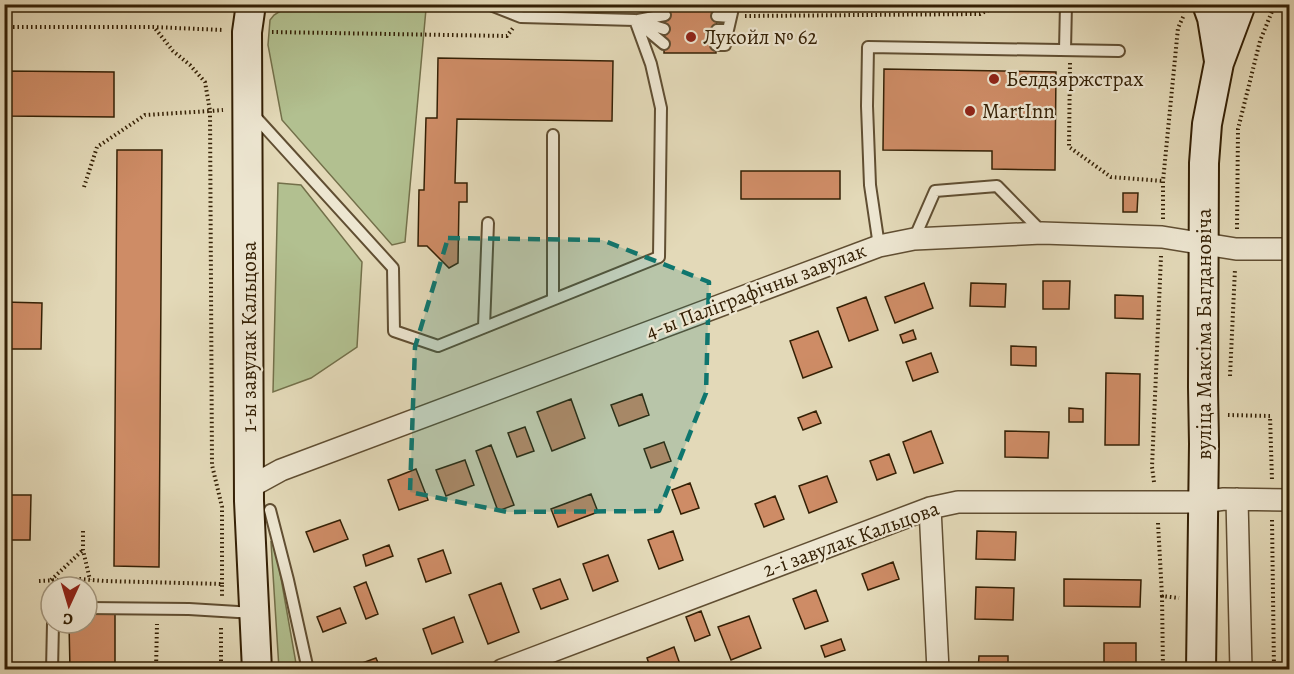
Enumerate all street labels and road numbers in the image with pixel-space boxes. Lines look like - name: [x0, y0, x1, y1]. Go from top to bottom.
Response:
- street label: вуліца Максіма Багдановіча: [1190, 208, 1218, 460]
- street label: 4-ы Паліграфічны завулак: [642, 236, 870, 346]
- street label: 1-ы завулак Кальцова: [235, 241, 263, 433]
- street label: 2-і завулак Кальцова: [759, 494, 943, 584]

